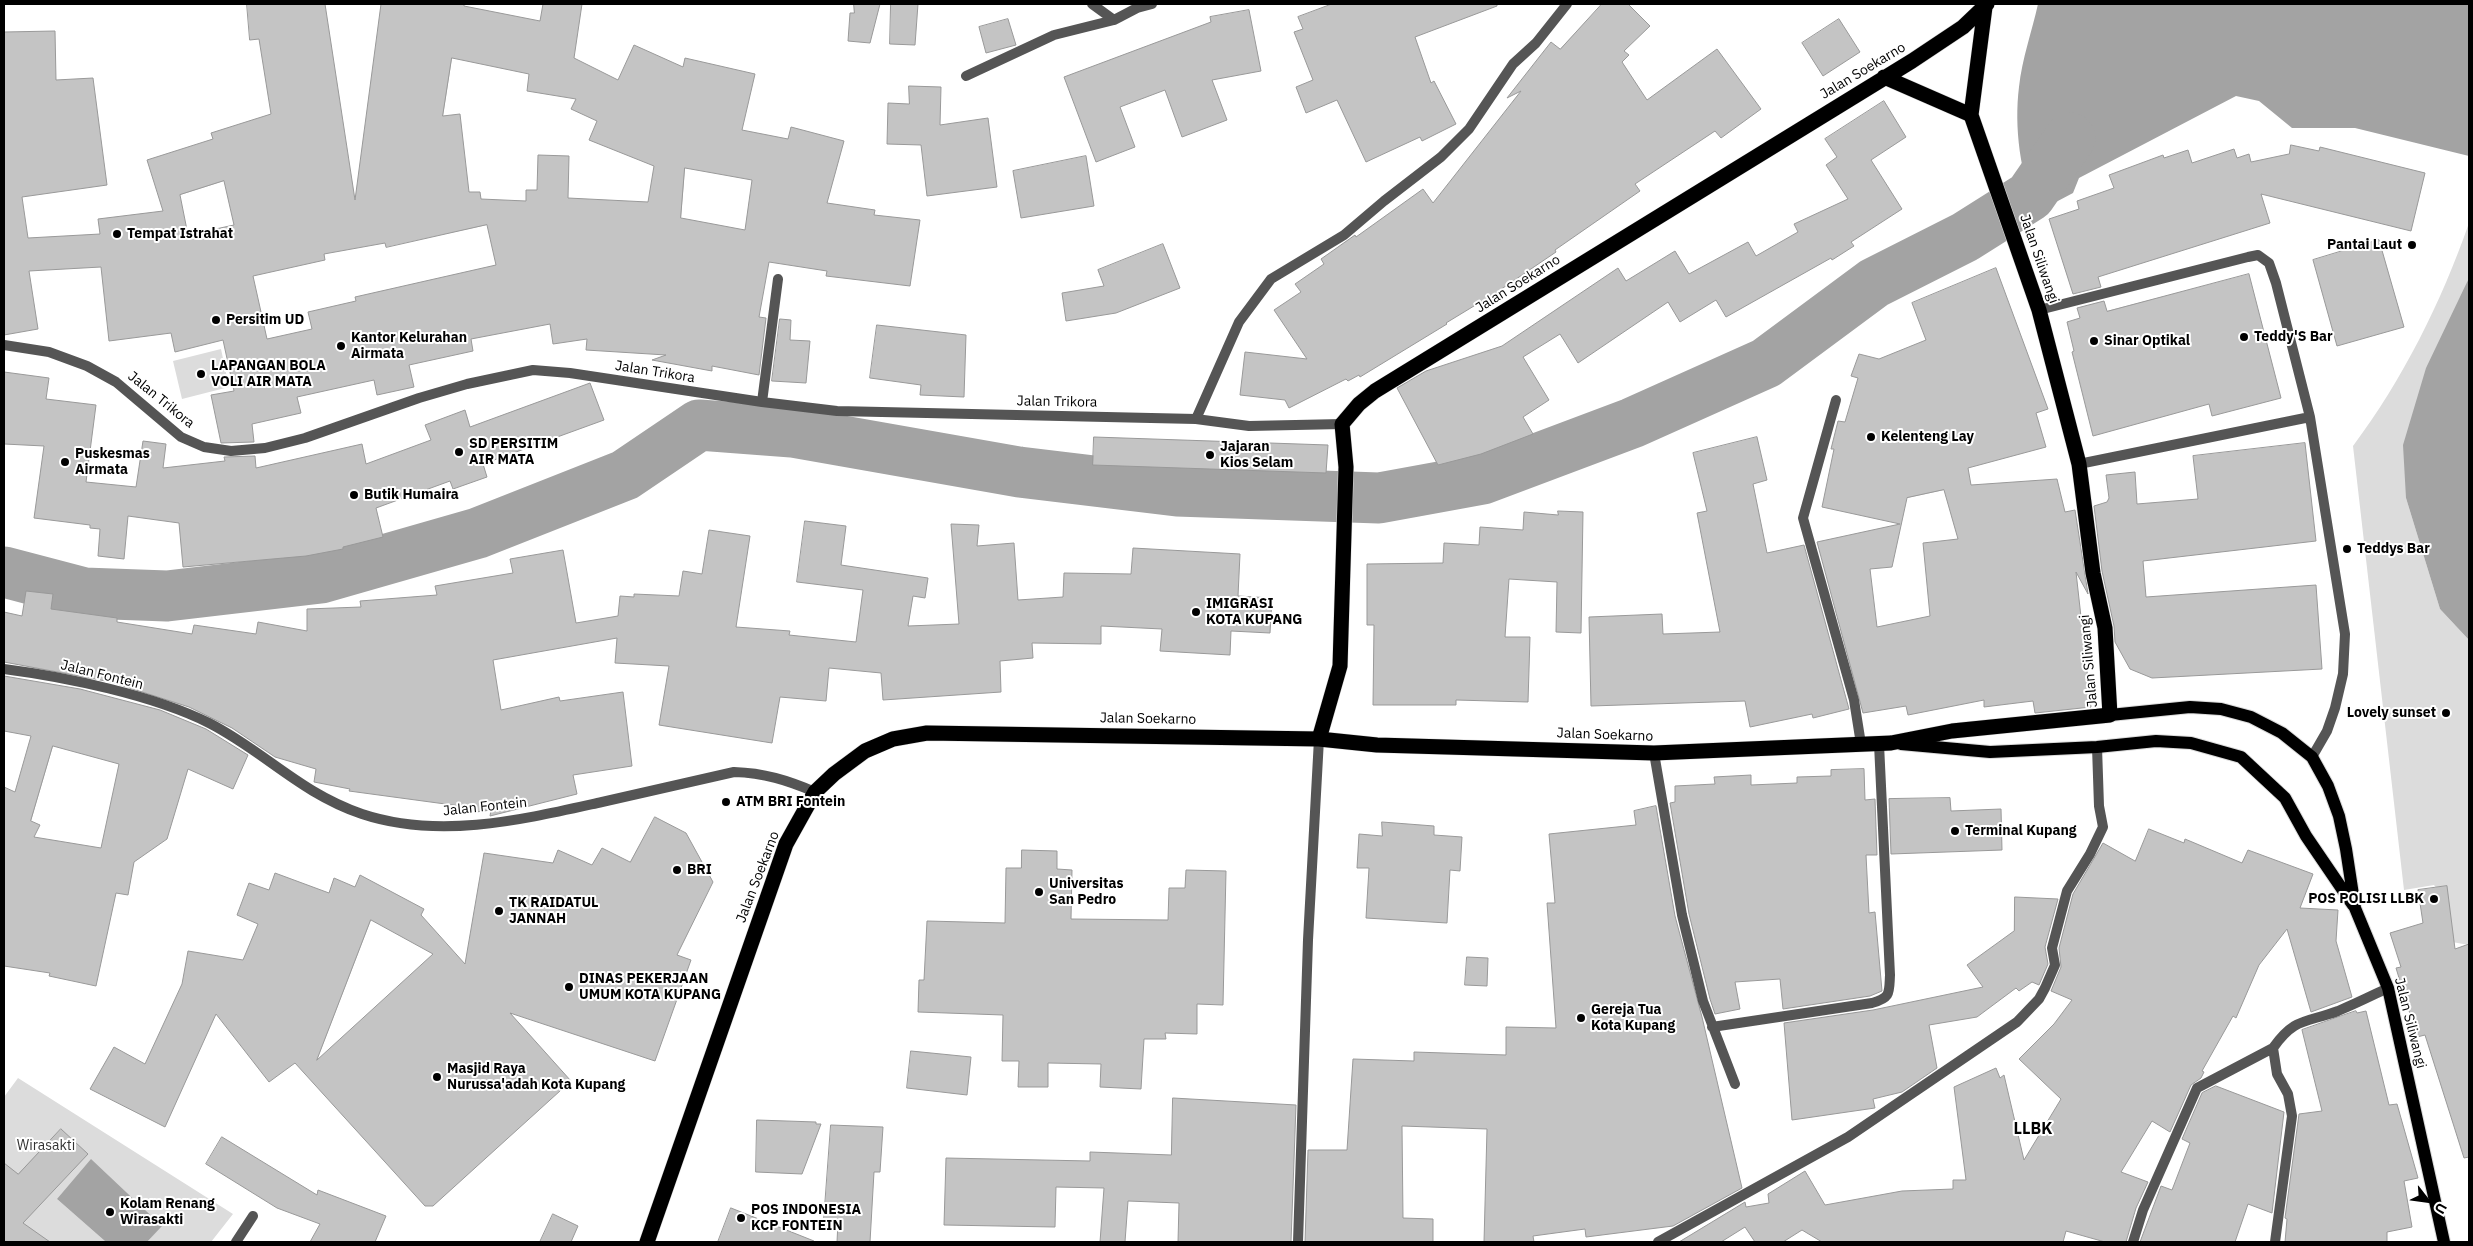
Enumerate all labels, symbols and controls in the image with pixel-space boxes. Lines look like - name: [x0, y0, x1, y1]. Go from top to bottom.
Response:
- street label: Jalan Soekarno: [1817, 39, 1909, 103]
- street label: Jalan Siliwangi: [2016, 212, 2062, 306]
- place label: Tempat Istrahat: [127, 226, 233, 242]
- marker: Tempat Istrahat: [111, 228, 123, 240]
- place label: Pantai Laut: [2327, 237, 2402, 253]
- marker: Pantai Laut: [2406, 239, 2418, 251]
- street label: Jalan Soekarno: [1473, 251, 1563, 317]
- place label: Persitim UD: [226, 312, 304, 328]
- marker: Persitim UD: [210, 314, 222, 326]
- place label: Teddy'S Bar: [2254, 329, 2333, 345]
- place label: Kantor Kelurahan Airmata: [351, 330, 467, 362]
- marker: Teddy'S Bar: [2238, 331, 2250, 343]
- place label: Sinar Optikal: [2104, 333, 2190, 349]
- marker: Sinar Optikal: [2088, 335, 2100, 347]
- marker: Kantor Kelurahan Airmata: [335, 340, 347, 352]
- street label: Jalan Trikora: [614, 357, 696, 387]
- place label: LAPANGAN BOLA VOLI AIR MATA: [211, 358, 326, 391]
- street label: Jalan Trikora: [124, 368, 198, 432]
- marker: LAPANGAN BOLA VOLI AIR MATA: [195, 368, 207, 380]
- street label: Jalan Trikora: [1017, 393, 1097, 411]
- place label: Kelenteng Lay: [1881, 429, 1974, 445]
- marker: Kelenteng Lay: [1865, 431, 1877, 443]
- place label: SD PERSITIM AIR MATA: [469, 436, 558, 468]
- place label: Jajaran Kios Selam: [1220, 439, 1293, 472]
- place label: Puskesmas Airmata: [75, 446, 150, 478]
- marker: SD PERSITIM AIR MATA: [453, 446, 465, 458]
- marker: Jajaran Kios Selam: [1204, 449, 1216, 461]
- marker: Puskesmas Airmata: [59, 456, 71, 468]
- place label: Butik Humaira: [364, 487, 459, 503]
- marker: Butik Humaira: [348, 489, 360, 501]
- place label: Teddys Bar: [2357, 541, 2430, 557]
- marker: Teddys Bar: [2341, 543, 2353, 555]
- place label: IMIGRASI KOTA KUPANG: [1206, 596, 1302, 628]
- marker: IMIGRASI KOTA KUPANG: [1190, 606, 1202, 618]
- street label: Jalan Siliwangi: [2077, 614, 2101, 708]
- street label: Jalan Fontein: [59, 657, 145, 693]
- place label: Lovely sunset: [2347, 705, 2436, 721]
- marker: Lovely sunset: [2440, 707, 2452, 719]
- street label: Jalan Soekarno: [1100, 710, 1196, 728]
- street label: Jalan Soekarno: [1556, 725, 1654, 745]
- street label: Jalan Fontein: [442, 794, 528, 820]
- place label: ATM BRI Fontein: [736, 794, 845, 810]
- marker: ATM BRI Fontein: [720, 796, 732, 808]
- place label: Terminal Kupang: [1965, 823, 2077, 839]
- marker: Terminal Kupang: [1949, 825, 1961, 837]
- street label: Jalan Soekarno: [733, 829, 783, 925]
- place label: BRI: [687, 862, 712, 878]
- marker: BRI: [671, 864, 683, 876]
- place label: Universitas San Pedro: [1049, 876, 1123, 909]
- marker: Universitas San Pedro: [1033, 886, 1045, 898]
- place label: POS POLISI LLBK: [2308, 891, 2424, 907]
- marker: POS POLISI LLBK: [2428, 893, 2440, 905]
- place label: TK RAIDATUL JANNAH: [509, 895, 599, 928]
- marker: TK RAIDATUL JANNAH: [493, 905, 505, 917]
- place label: DINAS PEKERJAAN UMUM KOTA KUPANG: [579, 971, 721, 1004]
- street label: Jalan Siliwangi: [2391, 976, 2429, 1070]
- marker: DINAS PEKERJAAN UMUM KOTA KUPANG: [563, 981, 575, 993]
- place label: Gereja Tua Kota Kupang: [1591, 1002, 1675, 1034]
- marker: Gereja Tua Kota Kupang: [1575, 1012, 1587, 1024]
- place label: Masjid Raya Nurussa'adah Kota Kupang: [447, 1061, 625, 1094]
- marker: Masjid Raya Nurussa'adah Kota Kupang: [431, 1071, 443, 1083]
- district label: LLBK: [2014, 1119, 2052, 1139]
- park label: Wirasakti: [17, 1138, 75, 1154]
- north arrow: [2403, 1176, 2453, 1226]
- place label: Kolam Renang Wirasakti: [120, 1196, 215, 1228]
- text: U: [2431, 1200, 2451, 1217]
- place label: POS INDONESIA KCP FONTEIN: [751, 1202, 861, 1234]
- marker: Kolam Renang Wirasakti: [104, 1206, 116, 1218]
- marker: POS INDONESIA KCP FONTEIN: [735, 1212, 747, 1224]

